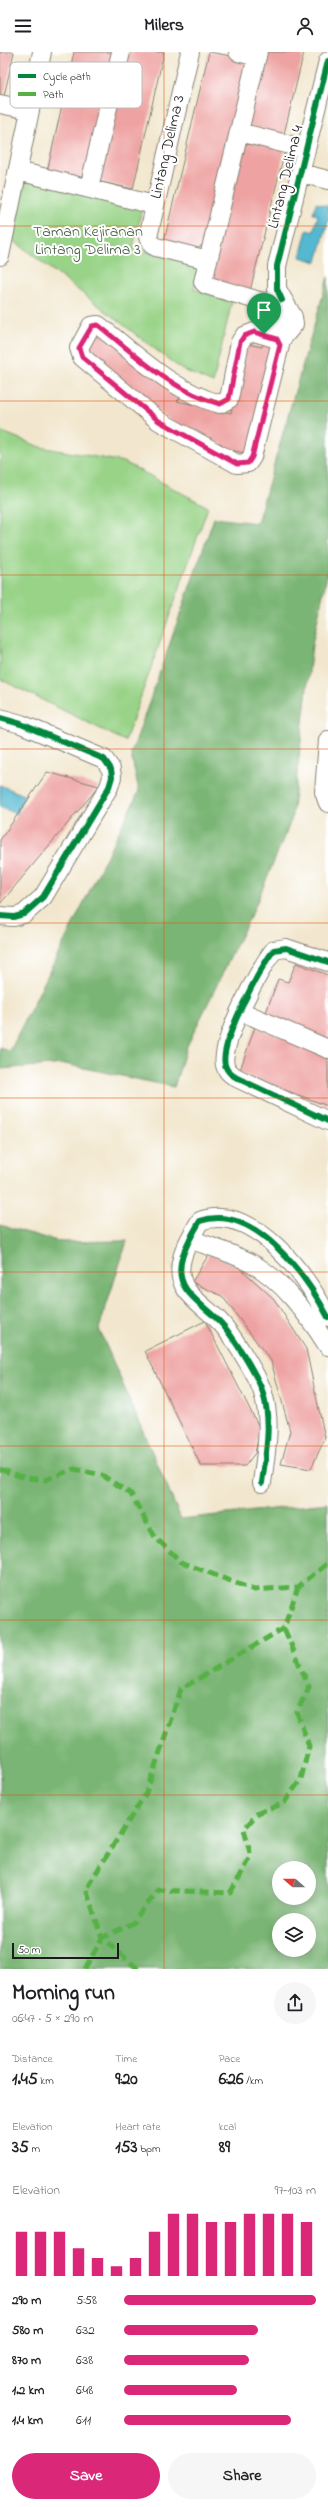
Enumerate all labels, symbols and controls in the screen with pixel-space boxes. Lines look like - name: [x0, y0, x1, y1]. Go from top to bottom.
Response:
- text: Milers: [144, 13, 184, 39]
- icon: menu: [12, 15, 34, 37]
- icon: person: [294, 15, 316, 37]
- legend: [10, 62, 142, 108]
- text: Cycle path: [43, 69, 91, 86]
- text: Path: [43, 87, 64, 103]
- street label: Lintang Delima 3: [144, 93, 192, 201]
- street label: Lintang Delima 4: [262, 122, 311, 231]
- park label: Taman Kejiranan Lintang Delima 3: [33, 220, 143, 262]
- pin: [247, 293, 281, 334]
- icon: arrive: [253, 299, 275, 321]
- north arrow: [272, 1861, 316, 1905]
- map controls: [272, 1861, 316, 1957]
- button: layers: [272, 1913, 316, 1957]
- scale bar: [12, 1941, 119, 1960]
- text: 50 m: [18, 1942, 40, 1958]
- text: Morning run: [12, 1978, 115, 2010]
- button: share: [274, 1982, 316, 2024]
- text: 06:47 · 5 × 290 m: [12, 2009, 93, 2028]
- text: Distance: [12, 2051, 53, 2067]
- text: Time: [115, 2051, 137, 2067]
- text: Pace: [219, 2051, 240, 2067]
- text: 1.45: [12, 2067, 38, 2092]
- text: 9:20: [115, 2067, 138, 2092]
- text: 6:26: [219, 2067, 244, 2092]
- text: km: [38, 2073, 54, 2089]
- text: /km: [244, 2073, 263, 2089]
- text: Elevation: [12, 2119, 52, 2135]
- text: Heart rate: [115, 2119, 160, 2135]
- text: kcal: [219, 2119, 236, 2135]
- text: 35: [12, 2135, 29, 2160]
- text: 153: [115, 2135, 137, 2160]
- text: 89: [219, 2135, 230, 2160]
- text: m: [29, 2141, 40, 2157]
- text: bpm: [137, 2141, 161, 2157]
- text: Elevation: [12, 2181, 60, 2200]
- text: 97–103 m: [275, 2181, 316, 2200]
- text: 290 m: [12, 2291, 41, 2310]
- text: 5:58: [76, 2291, 97, 2310]
- text: 580 m: [12, 2321, 43, 2340]
- text: 6:32: [76, 2321, 95, 2340]
- text: 870 m: [12, 2351, 41, 2370]
- text: 6:38: [76, 2351, 93, 2370]
- text: 1.2 km: [12, 2381, 44, 2400]
- text: 6:48: [76, 2381, 93, 2400]
- text: 1.4 km: [12, 2411, 43, 2430]
- text: 6:11: [76, 2411, 91, 2430]
- button: Save: [12, 2453, 160, 2499]
- button: Share: [168, 2453, 316, 2499]

